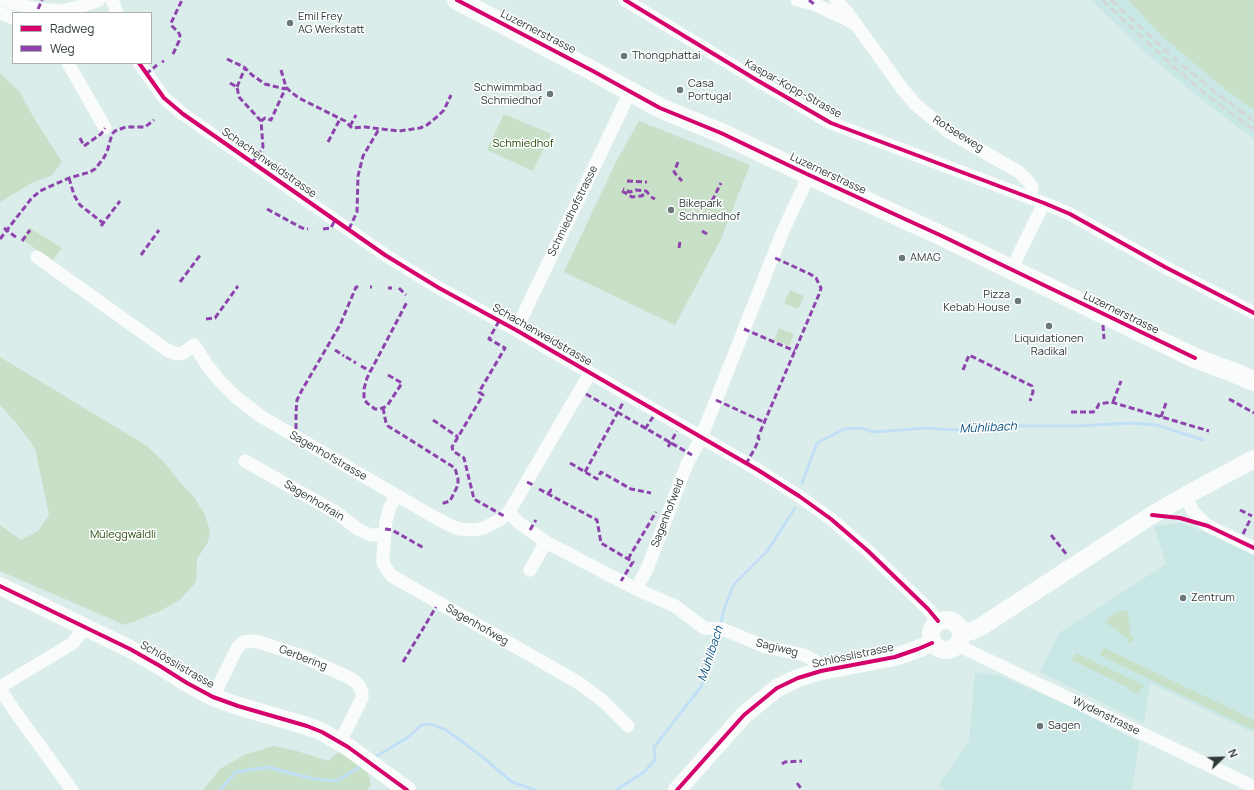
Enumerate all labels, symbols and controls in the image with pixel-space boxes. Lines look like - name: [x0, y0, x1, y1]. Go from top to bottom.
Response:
- street label: Luzernerstrasse: [498, 7, 578, 57]
- place label: Emil Frey AG Werkstatt: [298, 10, 365, 36]
- legend: [12, 12, 152, 64]
- marker: Emil Frey AG Werkstatt: [285, 18, 295, 28]
- text: Radweg: [50, 20, 94, 37]
- text: Weg: [50, 40, 75, 57]
- place label: Thongphattai: [632, 49, 701, 63]
- marker: Thongphattai: [619, 51, 629, 61]
- street label: Kaspar-Kopp-Strasse: [742, 57, 844, 121]
- place label: Casa Portugal: [688, 77, 731, 103]
- place label: Schwimmbad Schmiedhof: [474, 81, 542, 107]
- marker: Casa Portugal: [675, 85, 685, 95]
- marker: Schwimmbad Schmiedhof: [545, 89, 555, 99]
- street label: Rotseeweg: [930, 113, 986, 155]
- street label: Schachenweidstrasse: [219, 125, 319, 201]
- park label: Schmiedhof: [492, 137, 554, 151]
- street label: Luzernerstrasse: [788, 151, 868, 197]
- street label: Schmiedhofstrasse: [545, 164, 601, 258]
- place label: Bikepark Schmiedhof: [679, 197, 740, 223]
- marker: Bikepark Schmiedhof: [666, 205, 676, 215]
- place label: AMAG: [910, 251, 941, 265]
- marker: AMAG: [897, 253, 907, 263]
- place label: Pizza Kebab House: [943, 288, 1010, 314]
- street label: Luzernerstrasse: [1081, 289, 1161, 337]
- marker: Pizza Kebab House: [1013, 296, 1023, 306]
- street label: Schachenweidstrasse: [490, 301, 594, 369]
- marker: Liquidationen Radikal: [1044, 321, 1054, 331]
- place label: Liquidationen Radikal: [1014, 332, 1084, 358]
- water label: Mühlibach: [959, 419, 1017, 437]
- street label: Sagenhofstrasse: [287, 428, 369, 484]
- street label: Sagenhofweid: [649, 477, 687, 549]
- street label: Sagenhofrain: [281, 478, 347, 524]
- park label: Müleggwäldli: [90, 528, 156, 542]
- place label: Zentrum: [1191, 591, 1235, 605]
- marker: Zentrum: [1178, 593, 1188, 603]
- street label: Sagenhofweg: [443, 602, 511, 648]
- water label: Mühlibach: [695, 624, 727, 684]
- street label: Sagiweg: [754, 636, 800, 660]
- street label: Schlösslistrasse: [138, 639, 216, 691]
- street label: Schlösslistrasse: [811, 641, 895, 671]
- street label: Gerbering: [277, 643, 329, 673]
- street label: Wydenstrasse: [1070, 694, 1142, 738]
- place label: Sagen: [1048, 719, 1080, 733]
- marker: Sagen: [1035, 721, 1045, 731]
- north arrow: [1202, 738, 1242, 778]
- text: N: [1225, 747, 1242, 760]

